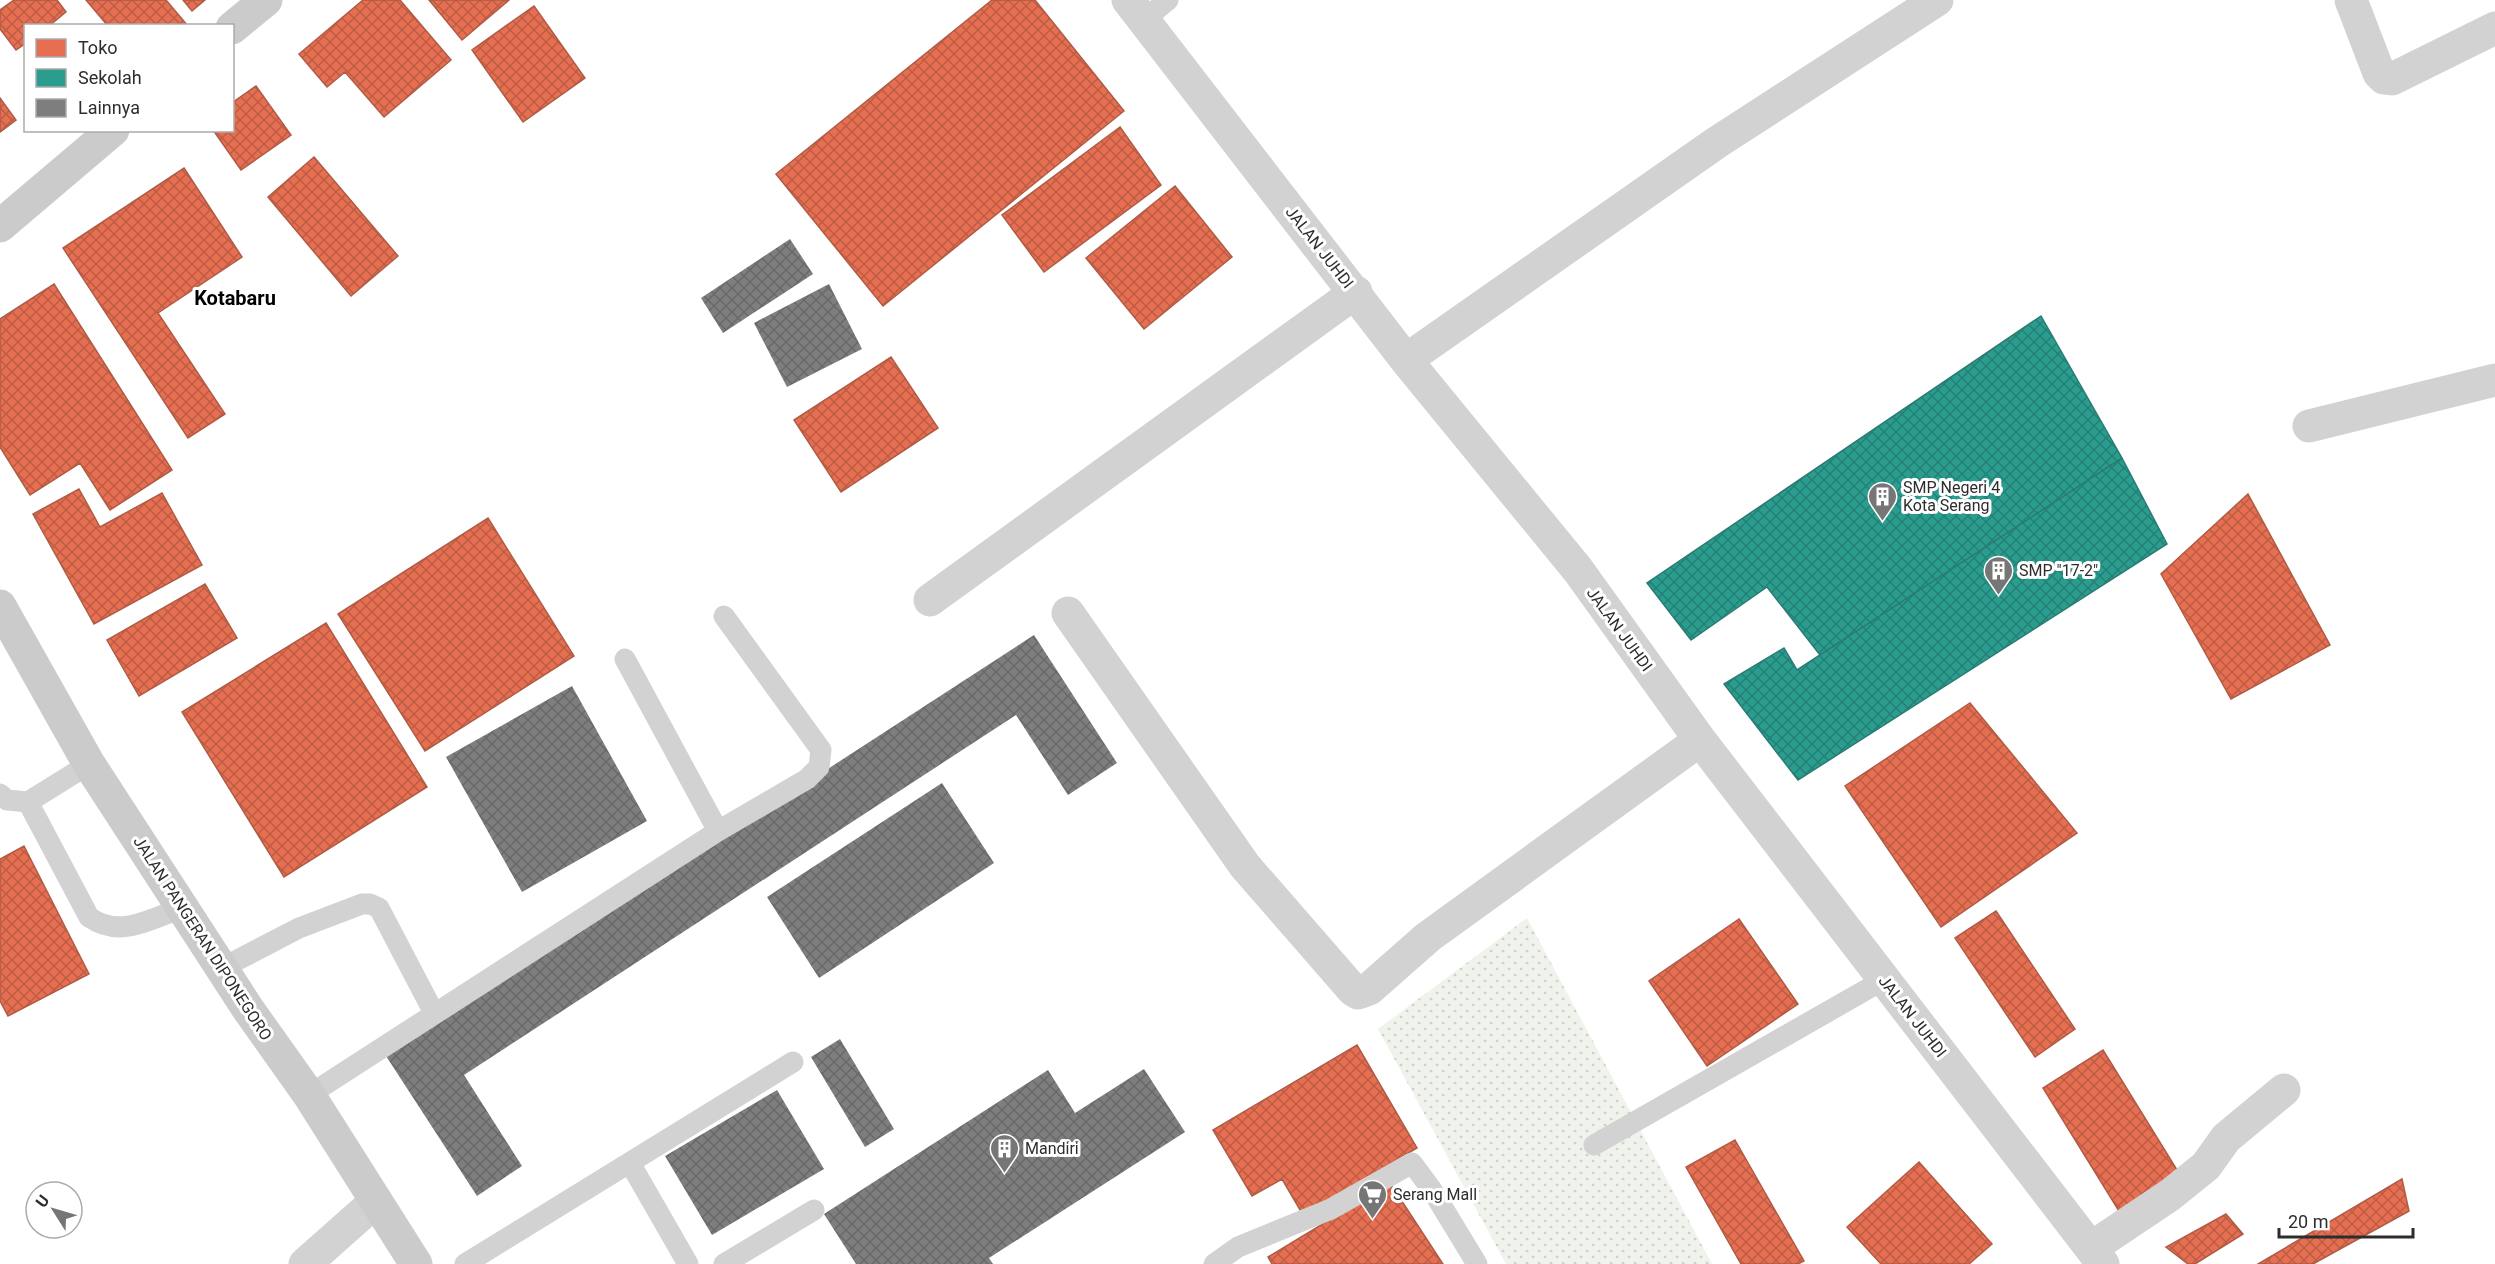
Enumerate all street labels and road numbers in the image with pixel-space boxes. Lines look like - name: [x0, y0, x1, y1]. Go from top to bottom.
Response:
- street label: JALAN JUHDI: [1282, 202, 1358, 292]
- street label: JALAN JUHDI: [1583, 584, 1656, 675]
- street label: JALAN PANGERAN DIPONEGORO: [129, 833, 276, 1044]
- street label: JALAN JUHDI: [1875, 971, 1951, 1061]

